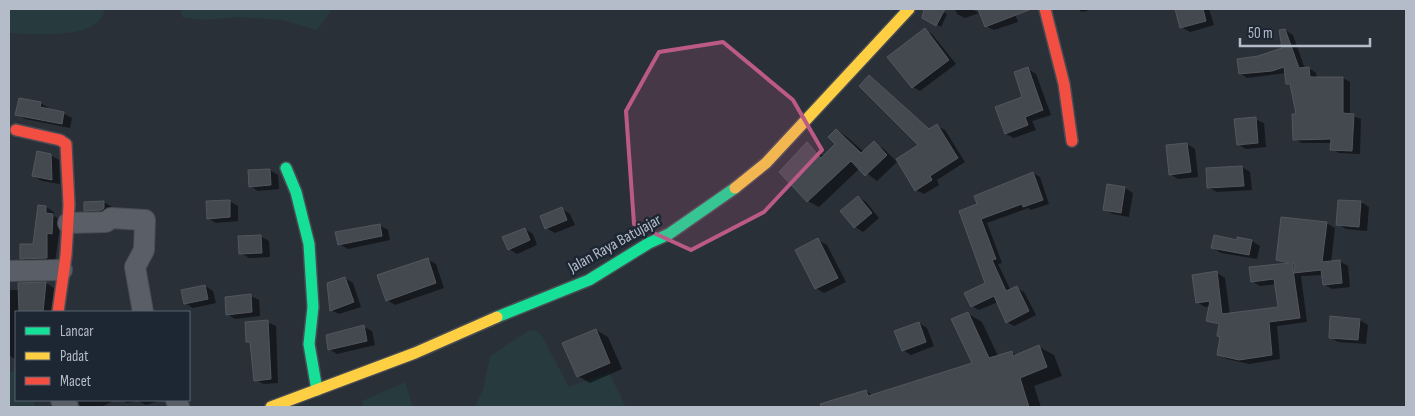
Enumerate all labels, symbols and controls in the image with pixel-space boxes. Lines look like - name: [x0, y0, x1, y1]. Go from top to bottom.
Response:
- scale bar: [1240, 15, 1370, 47]
- text: 50 m: [1248, 24, 1273, 43]
- street label: Jalan Raya Batujajar: [564, 210, 665, 278]
- legend: [15, 311, 190, 401]
- text: Lancar: [60, 322, 94, 341]
- text: Padat: [60, 347, 89, 366]
- text: Macet: [60, 372, 92, 391]

